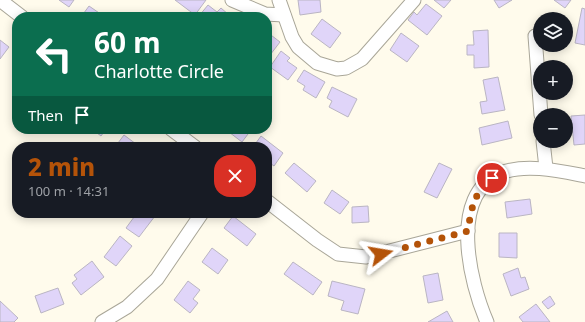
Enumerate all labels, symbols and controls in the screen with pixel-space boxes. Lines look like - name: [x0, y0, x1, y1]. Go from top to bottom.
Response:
- map controls: [533, 12, 573, 148]
- button: layers: [533, 12, 573, 52]
- text: 60 m: [94, 23, 161, 61]
- icon: left: [28, 28, 80, 80]
- text: Charlotte Circle: [94, 59, 224, 83]
- button: +: [533, 60, 573, 100]
- icon: arrive: [71, 104, 93, 126]
- text: Then: [28, 105, 63, 125]
- button: −: [533, 108, 573, 148]
- text: 2 min: [28, 150, 95, 183]
- button: close: [214, 155, 256, 197]
- pin: [475, 161, 509, 195]
- icon: arrive: [481, 167, 503, 189]
- text: 100 m · 14:31: [28, 182, 109, 200]
- position arrow: [360, 233, 402, 275]

